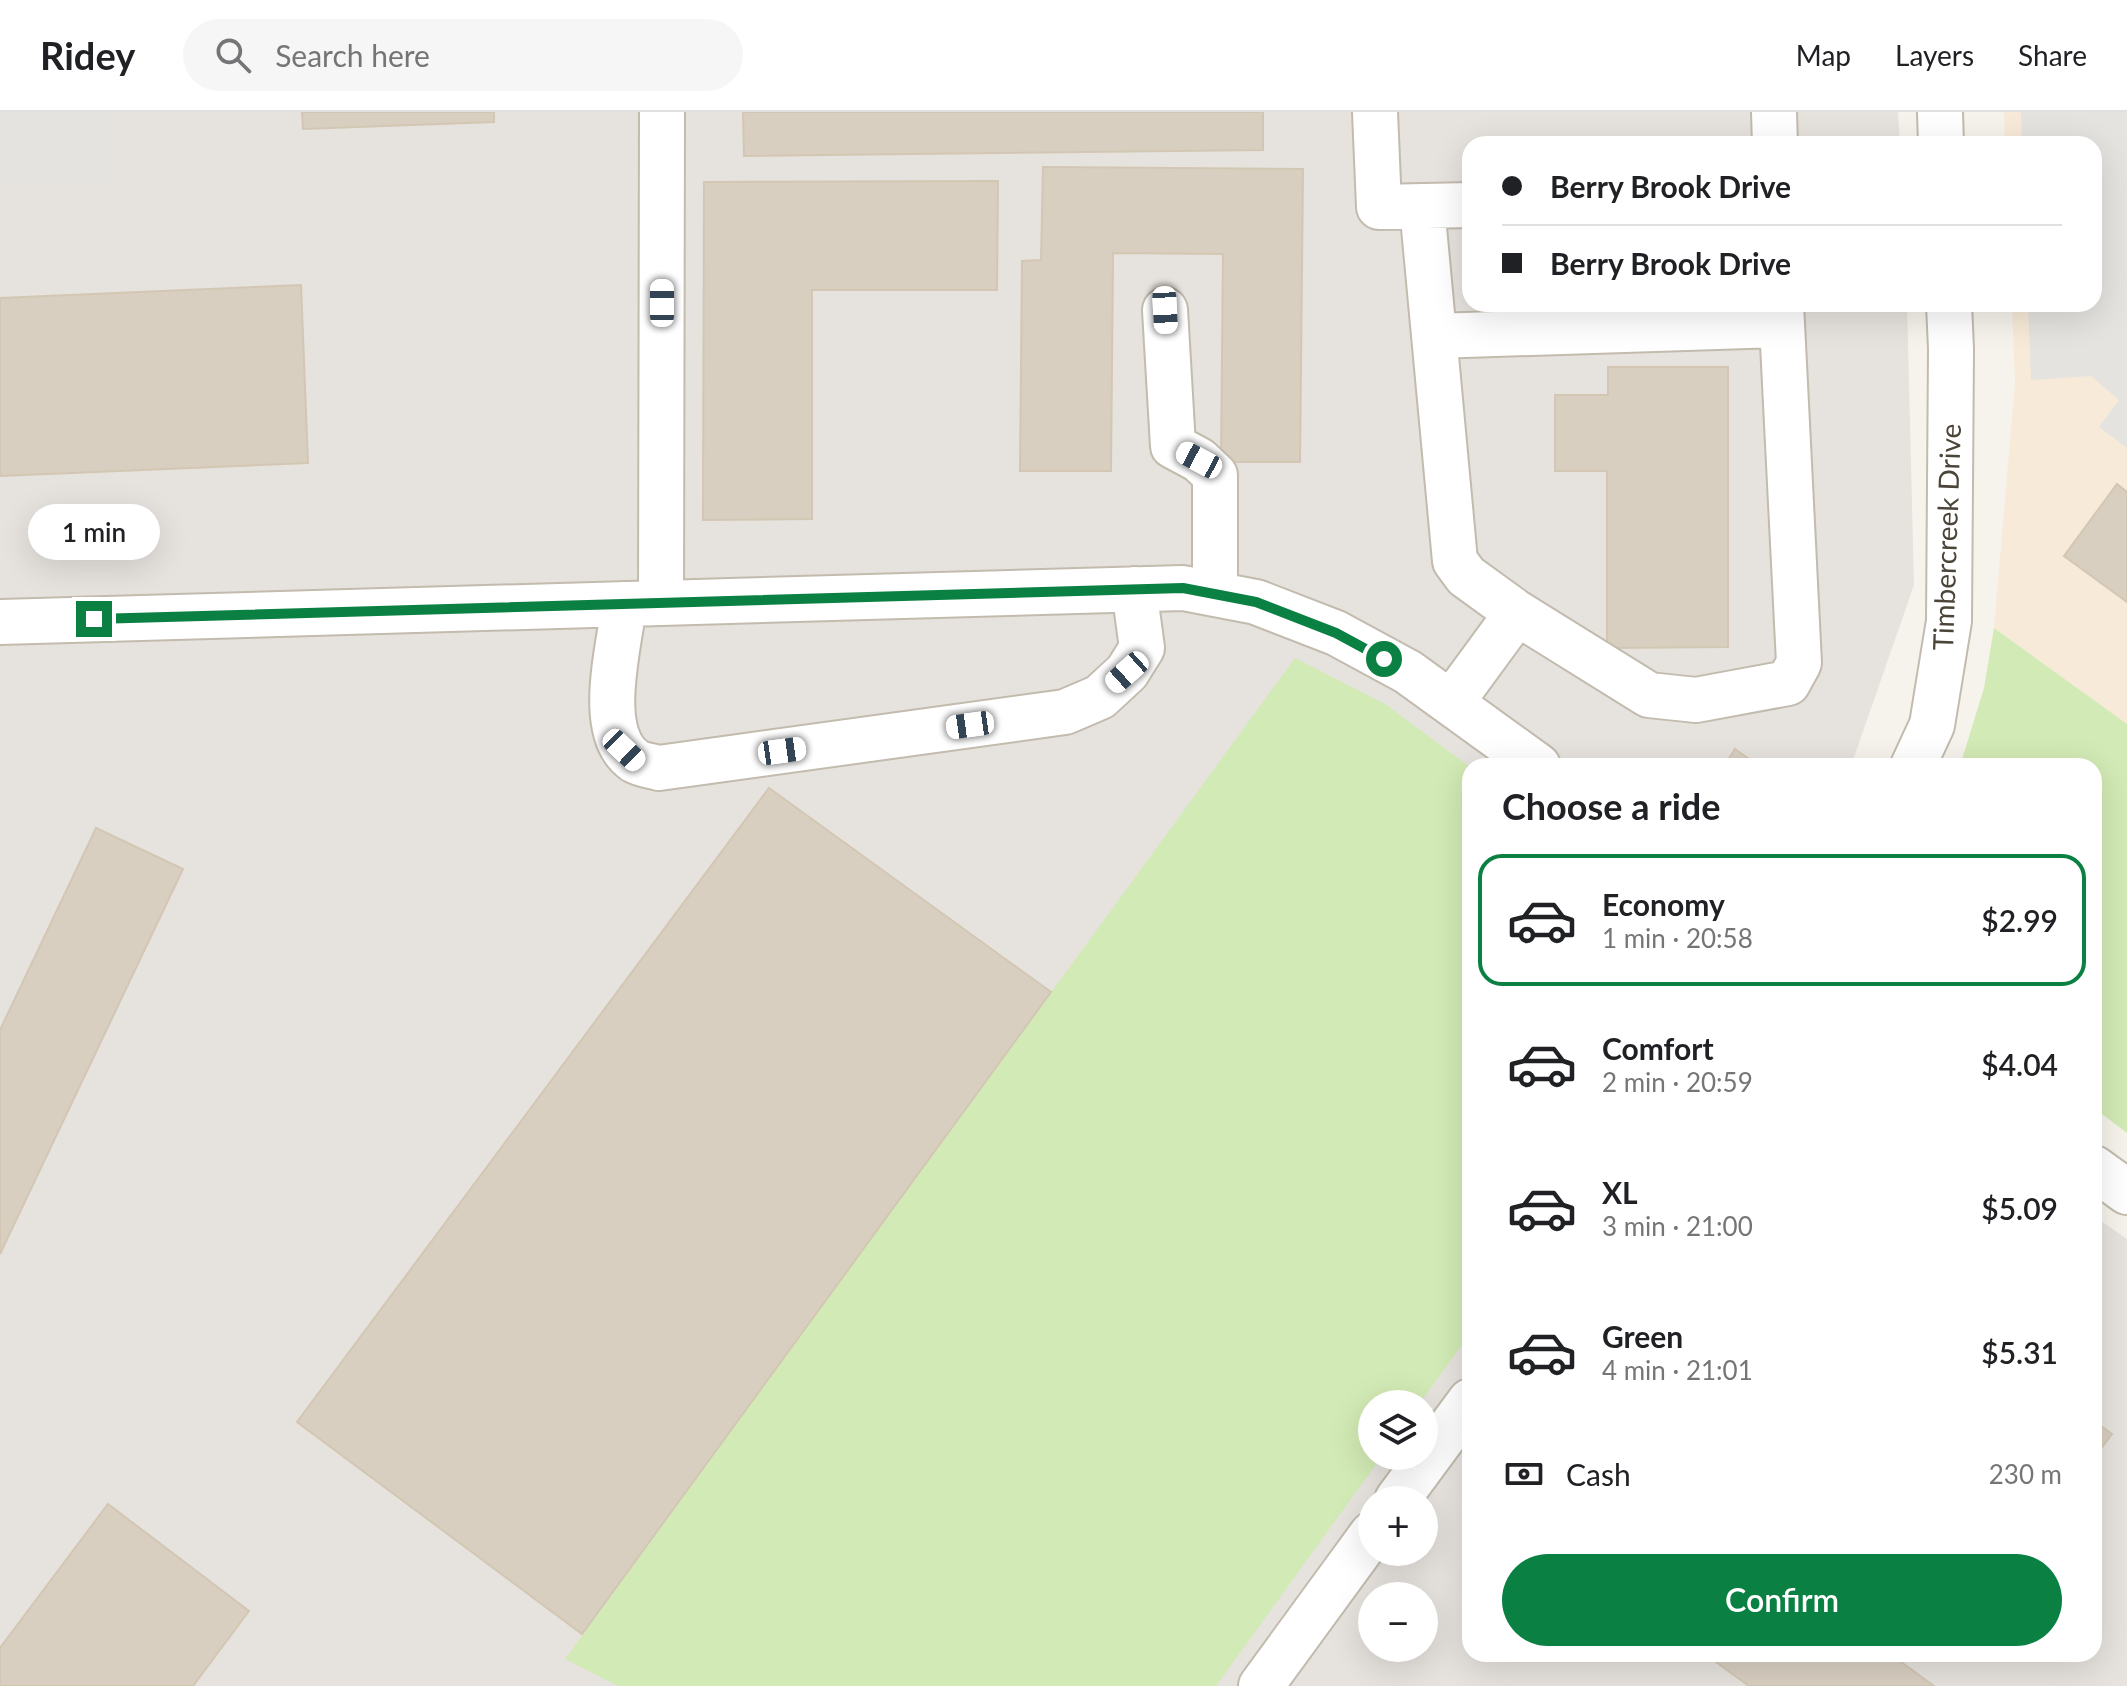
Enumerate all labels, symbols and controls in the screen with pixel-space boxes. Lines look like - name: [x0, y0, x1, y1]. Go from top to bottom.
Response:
- search box: [183, 19, 743, 91]
- text: Ridey: [40, 32, 135, 78]
- icon: search: [211, 33, 255, 77]
- text: Search here: [275, 37, 430, 73]
- text: Map: [1796, 38, 1851, 72]
- text: Layers: [1895, 38, 1974, 72]
- text: Share: [2018, 38, 2087, 72]
- text: Berry Brook Drive: [1550, 168, 1791, 204]
- text: Berry Brook Drive: [1550, 245, 1791, 281]
- car: [650, 279, 674, 327]
- car: [1152, 285, 1178, 335]
- street label: Timbercreek Drive: [1925, 423, 1967, 651]
- car: [1172, 438, 1226, 482]
- callout: 1 min: [28, 503, 160, 559]
- text: 1 min: [62, 516, 126, 548]
- route end: [76, 601, 112, 637]
- route start: [1366, 641, 1402, 677]
- car: [1101, 647, 1153, 697]
- car: [945, 710, 995, 740]
- car: [598, 725, 650, 775]
- car: [757, 736, 807, 766]
- text: Choose a ride: [1502, 784, 1721, 828]
- icon: car: [1506, 884, 1578, 956]
- text: Economy: [1602, 886, 1725, 922]
- text: $2.99: [1981, 902, 2058, 938]
- text: 1 min · 20:58: [1602, 922, 1753, 954]
- icon: car: [1506, 1028, 1578, 1100]
- text: Comfort: [1602, 1030, 1714, 1066]
- text: $4.04: [1981, 1046, 2058, 1082]
- text: 2 min · 20:59: [1602, 1066, 1753, 1098]
- icon: car: [1506, 1172, 1578, 1244]
- text: XL: [1602, 1174, 1638, 1210]
- text: $5.09: [1981, 1190, 2058, 1226]
- text: 3 min · 21:00: [1602, 1210, 1753, 1242]
- icon: car: [1506, 1316, 1578, 1388]
- text: Green: [1602, 1318, 1683, 1354]
- text: $5.31: [1981, 1334, 2058, 1370]
- text: 4 min · 21:01: [1602, 1354, 1753, 1386]
- map controls: [1358, 1390, 1438, 1662]
- button: layers: [1358, 1390, 1438, 1470]
- icon: cash: [1502, 1452, 1546, 1496]
- text: Cash: [1566, 1456, 1631, 1492]
- text: 230 m: [1989, 1458, 2062, 1490]
- button: +: [1358, 1486, 1438, 1566]
- button: Confirm: [1502, 1554, 2062, 1646]
- button: −: [1358, 1582, 1438, 1662]

